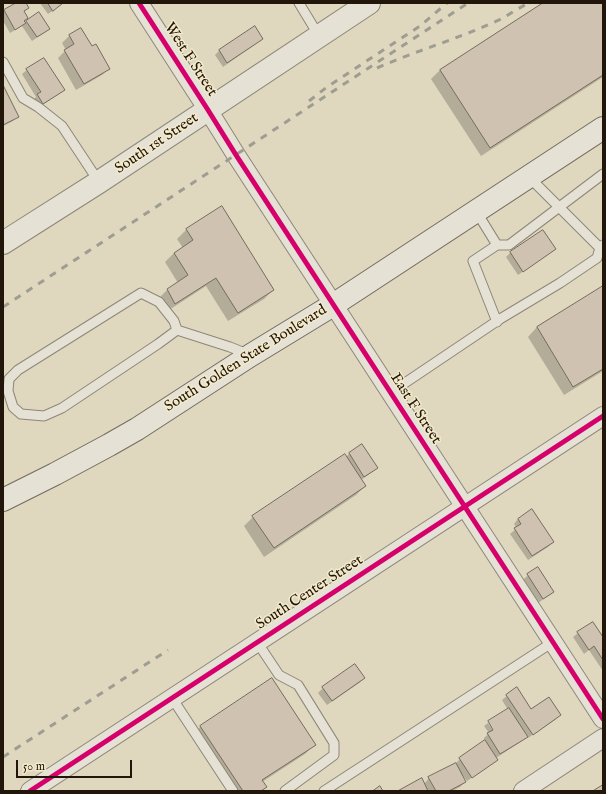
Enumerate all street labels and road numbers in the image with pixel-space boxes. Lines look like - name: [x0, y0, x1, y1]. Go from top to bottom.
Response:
- street label: West F Street: [160, 20, 220, 100]
- street label: South 1st Street: [112, 110, 202, 178]
- street label: South Golden State Boulevard: [162, 302, 330, 416]
- street label: East F Street: [385, 370, 445, 448]
- street label: South Center Street: [253, 552, 367, 634]

